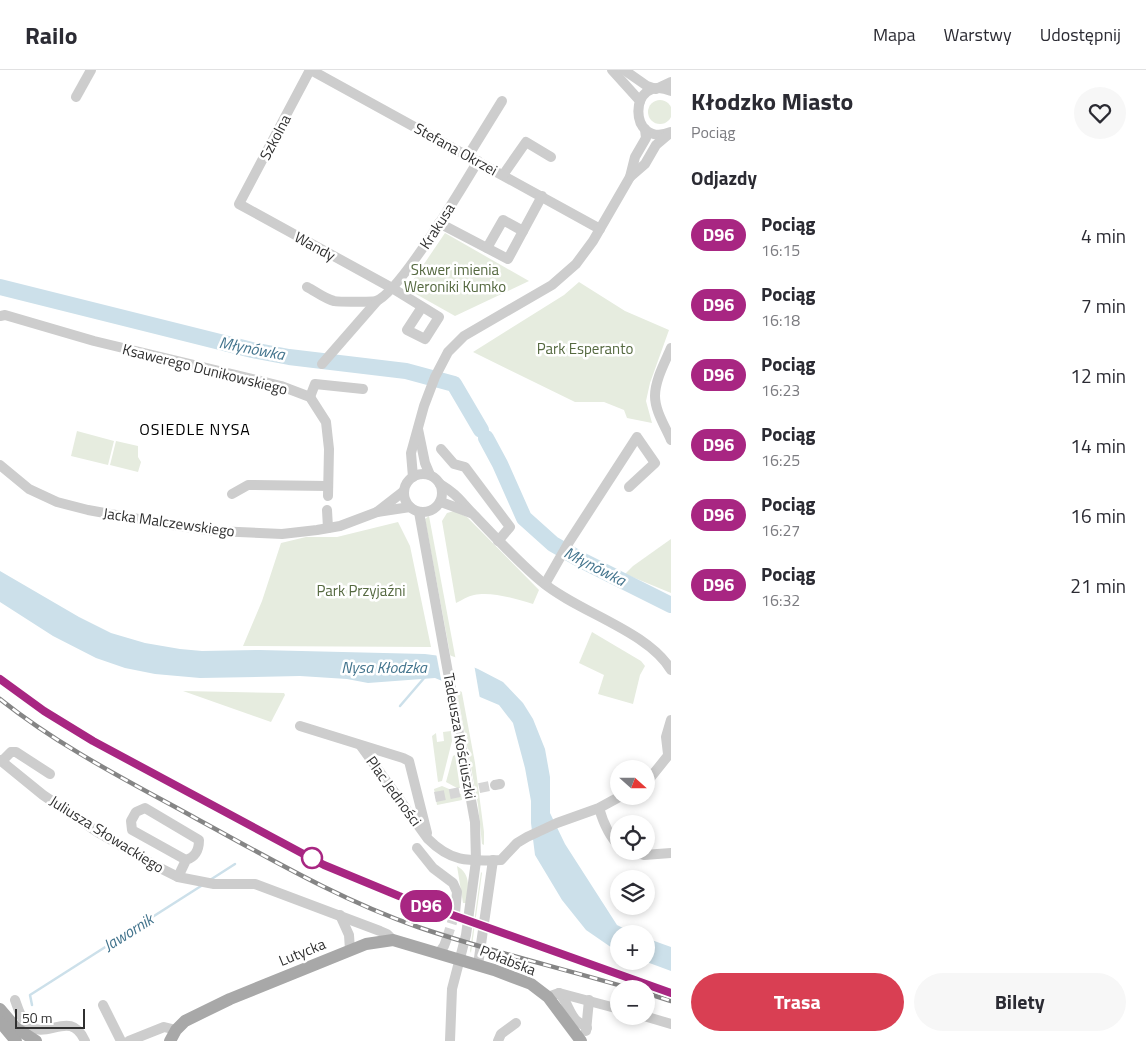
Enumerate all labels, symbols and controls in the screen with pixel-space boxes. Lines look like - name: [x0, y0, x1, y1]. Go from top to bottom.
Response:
- text: Railo: [25, 17, 77, 53]
- text: Mapa: [873, 21, 916, 48]
- text: Warstwy: [944, 21, 1012, 48]
- text: Udostępnij: [1040, 21, 1121, 48]
- text: Kłodzko Miasto: [691, 83, 853, 119]
- button: heart: [1074, 87, 1126, 139]
- street label: Szkolna: [253, 110, 297, 164]
- street label: Stefana Okrzei: [410, 117, 502, 181]
- text: Pociąg: [691, 120, 736, 144]
- text: Odjazdy: [691, 163, 757, 192]
- street label: Krakusa: [414, 198, 461, 254]
- text: Pociąg: [761, 209, 816, 238]
- text: D96: [703, 221, 734, 248]
- text: 4 min: [1081, 221, 1126, 250]
- street label: Wandy: [290, 225, 340, 267]
- text: 16:15: [761, 238, 800, 262]
- park label: Skwer imienia Weroniki Kumko: [404, 258, 506, 298]
- text: Pociąg: [761, 279, 816, 308]
- text: D96: [703, 291, 734, 318]
- text: 7 min: [1081, 291, 1126, 320]
- text: 16:18: [761, 308, 800, 332]
- water label: Młynówka: [217, 330, 288, 366]
- street label: Ksawerego Dunikowskiego: [120, 337, 290, 401]
- park label: Park Esperanto: [537, 337, 633, 360]
- text: Pociąg: [761, 349, 816, 378]
- text: D96: [703, 361, 734, 388]
- text: 12 min: [1070, 361, 1126, 390]
- text: 16:23: [761, 378, 800, 402]
- district label: OSIEDLE NYSA: [139, 417, 251, 441]
- text: Pociąg: [761, 419, 816, 448]
- text: D96: [703, 431, 734, 458]
- text: 14 min: [1070, 431, 1126, 460]
- text: 16:25: [761, 448, 800, 472]
- text: Pociąg: [761, 489, 816, 518]
- street label: Jacka Malczewskiego: [102, 501, 236, 543]
- text: D96: [703, 501, 734, 528]
- text: 16 min: [1070, 501, 1126, 530]
- text: 16:27: [761, 518, 800, 542]
- water label: Młynówka: [560, 540, 631, 592]
- text: Pociąg: [761, 559, 816, 588]
- text: D96: [703, 571, 734, 598]
- text: 21 min: [1070, 571, 1126, 600]
- park label: Park Przyjaźni: [316, 579, 406, 602]
- text: 16:32: [761, 588, 800, 612]
- water label: Nysa Kłodzka: [341, 655, 428, 679]
- street label: Tadeusza Kościuszki: [438, 671, 482, 801]
- street label: Plac Jedności: [361, 751, 427, 831]
- north arrow: [610, 760, 655, 805]
- map controls: [610, 760, 655, 1025]
- street label: Juliusza Słowackiego: [45, 789, 169, 879]
- button: locate: [610, 815, 655, 860]
- unlabelled marker: [301, 847, 323, 869]
- button: layers: [610, 870, 655, 915]
- line badge: D96: [397, 890, 455, 922]
- text: D96: [410, 892, 442, 919]
- water label: Jawornik: [98, 906, 159, 957]
- button: +: [610, 925, 655, 970]
- street label: Lutycka: [275, 932, 329, 972]
- street label: Połabska: [477, 939, 540, 981]
- button: Trasa: [691, 973, 904, 1031]
- button: Bilety: [914, 973, 1126, 1031]
- button: −: [610, 980, 655, 1025]
- scale bar: [15, 1006, 85, 1029]
- text: 50 m: [22, 1007, 52, 1028]

